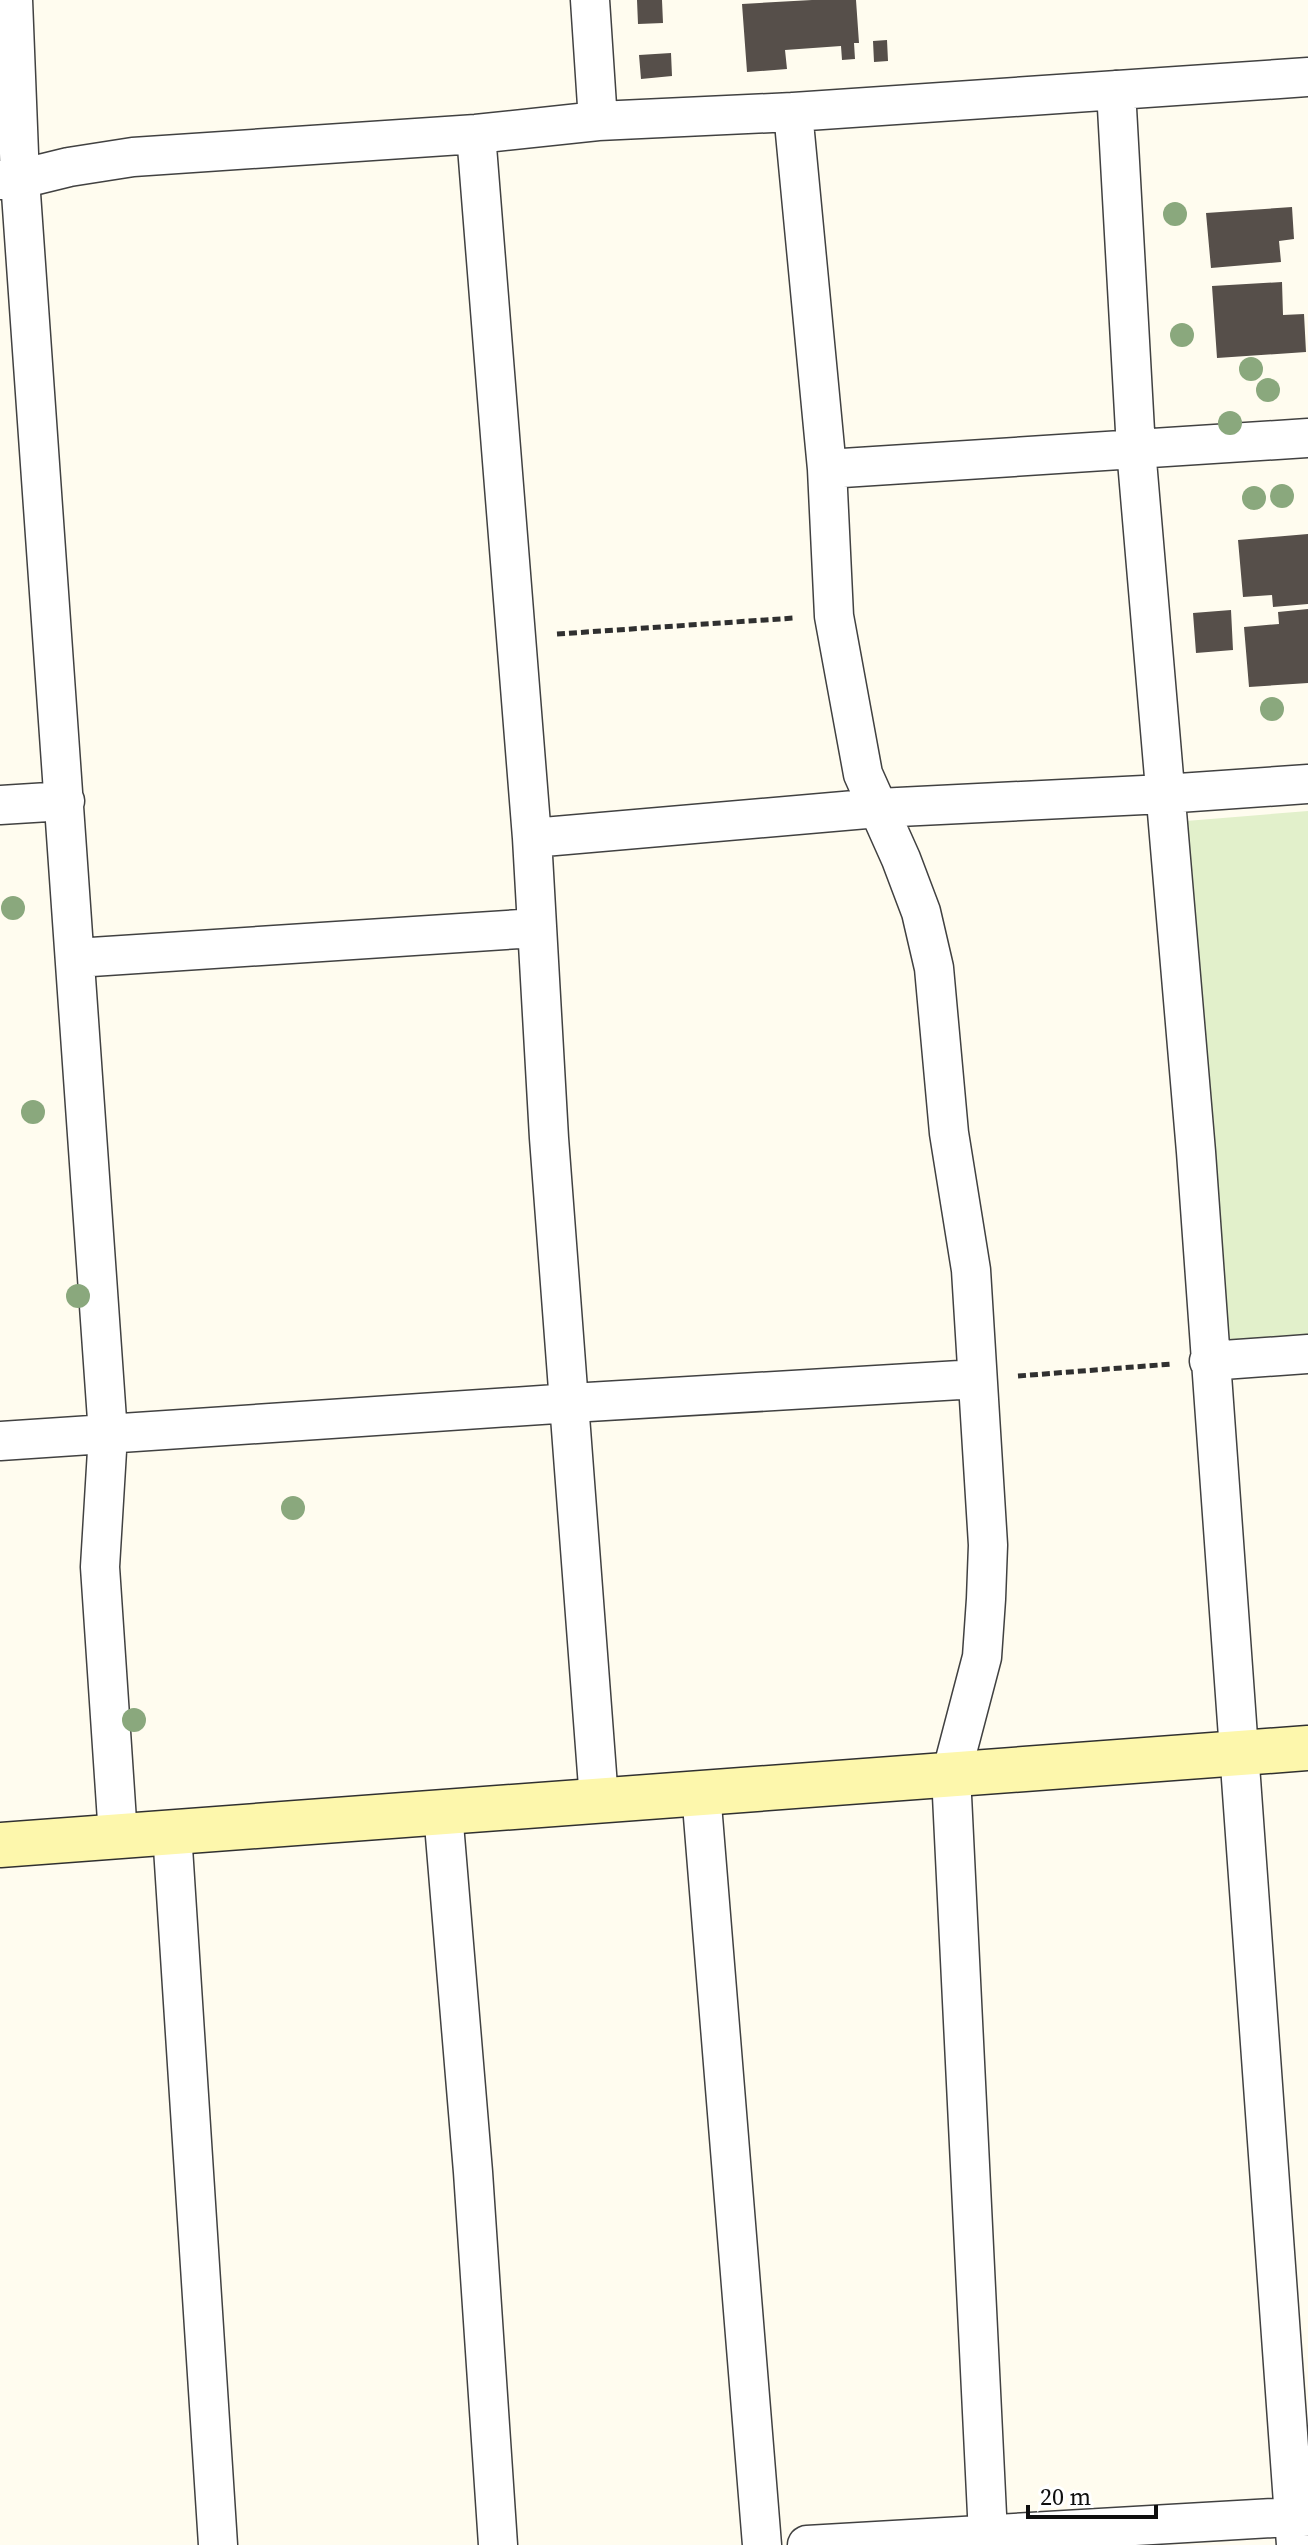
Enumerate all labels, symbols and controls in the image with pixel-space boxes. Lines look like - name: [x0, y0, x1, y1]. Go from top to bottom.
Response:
- scale bar: [1028, 2469, 1156, 2519]
- text: 20 m: [1040, 2480, 1091, 2513]

